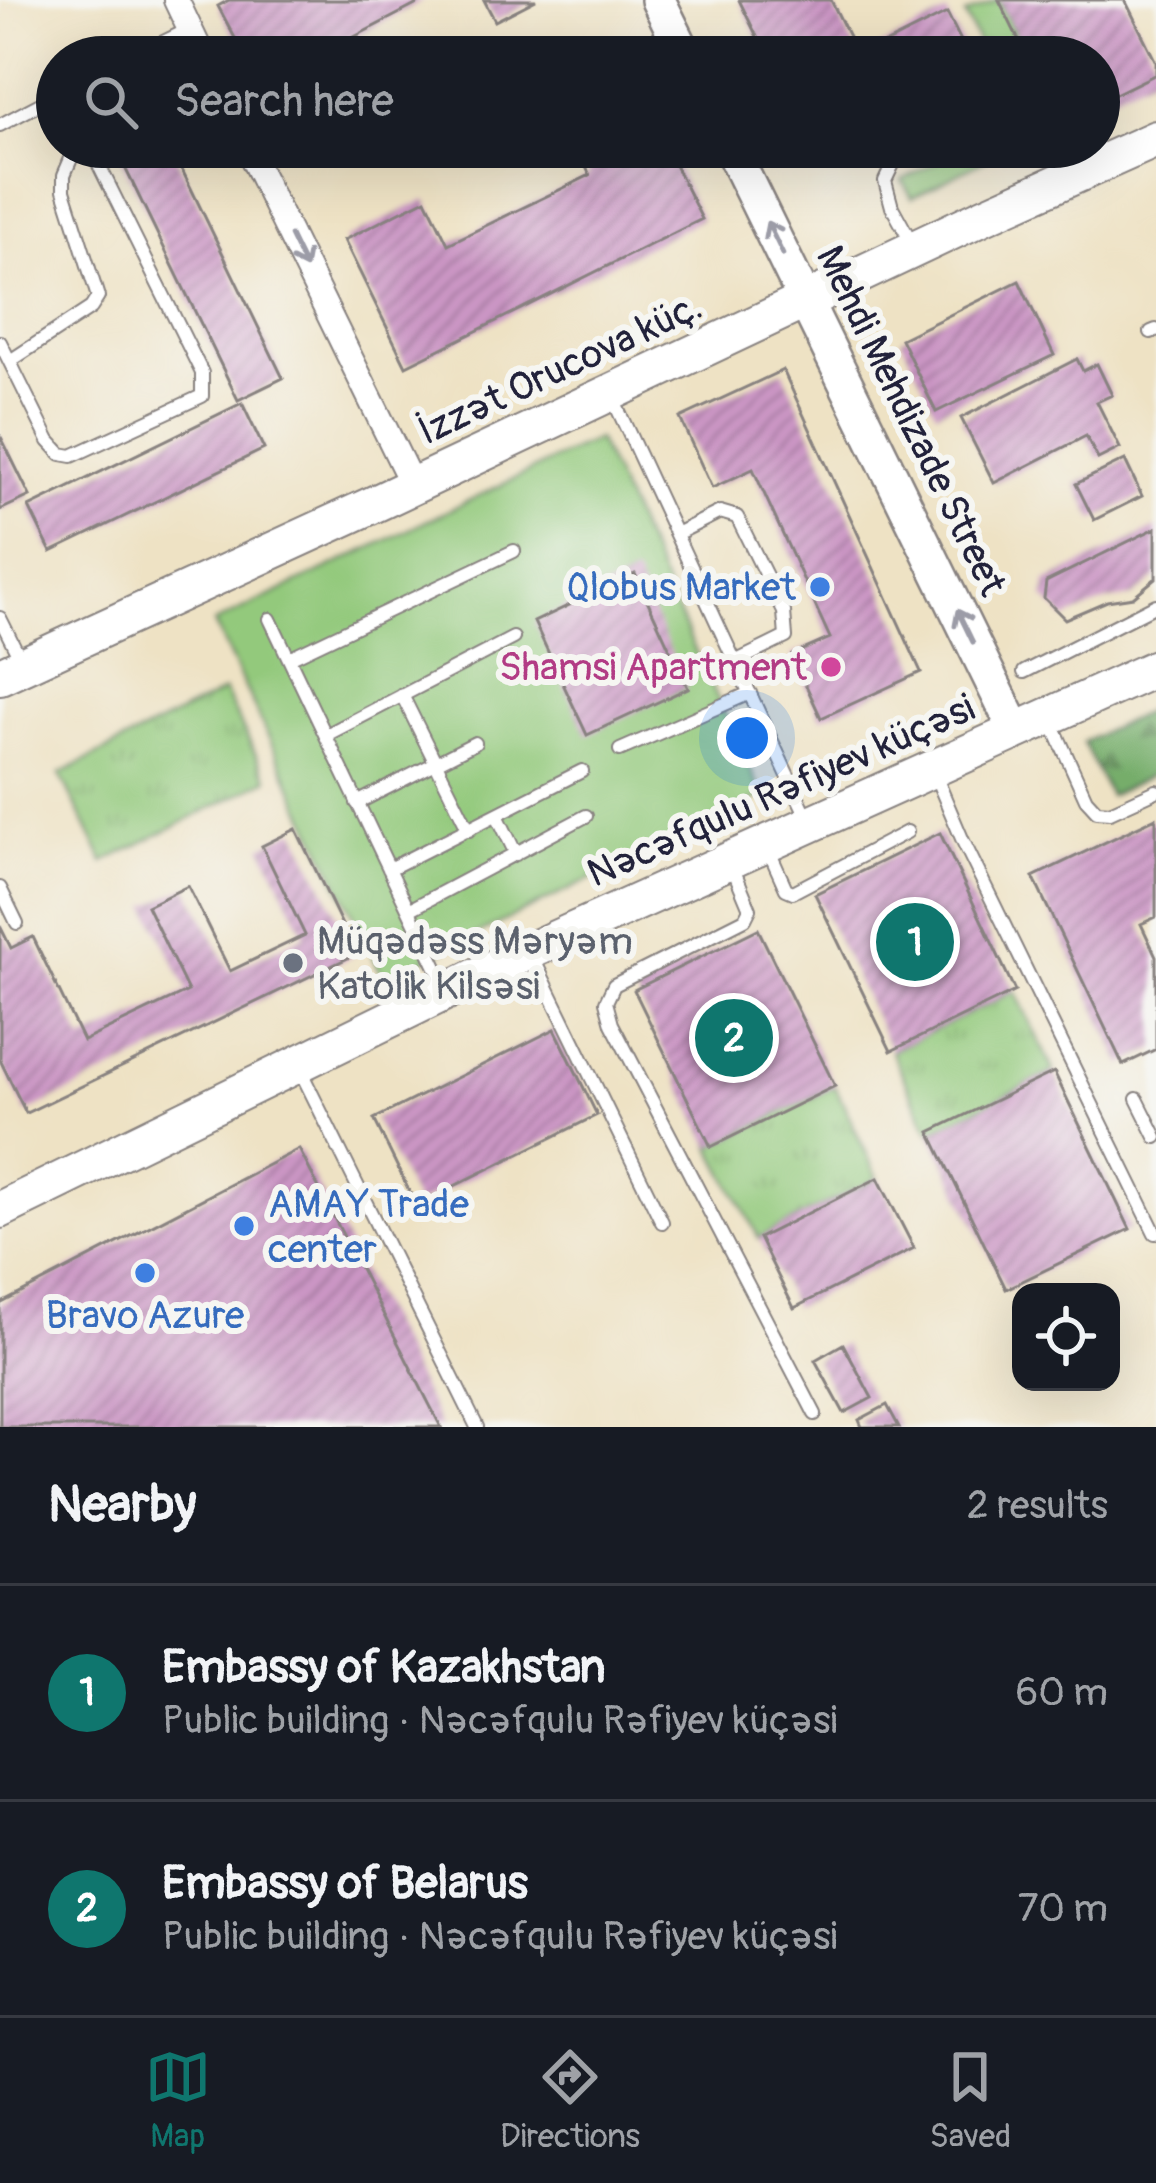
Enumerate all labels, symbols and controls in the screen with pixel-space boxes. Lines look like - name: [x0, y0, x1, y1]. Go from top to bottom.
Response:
- search box: [36, 36, 1120, 168]
- icon: search: [78, 69, 144, 135]
- text: Search here: [174, 74, 394, 130]
- one-way arrow: [763, 221, 785, 257]
- one-way arrow: [288, 234, 311, 269]
- street label: Mehdi Mehdizade Street: [805, 238, 1017, 604]
- street label: İzzət Orucova küç.: [410, 282, 710, 456]
- place label: Qlobus Market: [566, 563, 796, 612]
- marker: Qlobus Market: [807, 574, 833, 600]
- one-way arrow: [953, 609, 975, 645]
- place label: Shamsi Apartment: [499, 643, 807, 692]
- marker: Shamsi Apartment: [818, 654, 844, 680]
- street label: Nəcəfqulu Rəfiyev küçəsi: [580, 683, 982, 899]
- your location: [717, 708, 777, 768]
- pin: 1: [876, 897, 954, 987]
- place label: Müqədəss Məryəm Katolik Kilsəsi: [317, 917, 633, 1011]
- marker: Müqədəss Məryəm Katolik Kilsəsi: [280, 950, 306, 976]
- pin: 2: [695, 993, 773, 1083]
- place label: AMAY Trade center: [268, 1180, 469, 1274]
- marker: AMAY Trade center: [231, 1213, 257, 1239]
- marker: Bravo Azure: [132, 1260, 158, 1286]
- map controls: [1012, 1283, 1120, 1391]
- button: locate: [1012, 1283, 1120, 1391]
- place label: Bravo Azure: [46, 1291, 244, 1340]
- text: Nearby: [48, 1473, 196, 1537]
- text: 2 results: [967, 1481, 1108, 1530]
- text: Embassy of Kazakhstan: [162, 1640, 605, 1696]
- text: 1: [79, 1668, 95, 1717]
- text: 60 m: [1016, 1668, 1108, 1717]
- text: Public building · Nəcəfqulu Rəfiyev küçəsi: [162, 1696, 837, 1745]
- text: Embassy of Belarus: [162, 1856, 528, 1912]
- text: 2: [76, 1884, 98, 1933]
- text: 70 m: [1018, 1884, 1108, 1933]
- text: Public building · Nəcəfqulu Rəfiyev küçəsi: [162, 1912, 837, 1961]
- tab: Map: [145, 2044, 211, 2157]
- tab: Directions: [500, 2044, 640, 2157]
- tab: Saved: [929, 2044, 1011, 2157]

